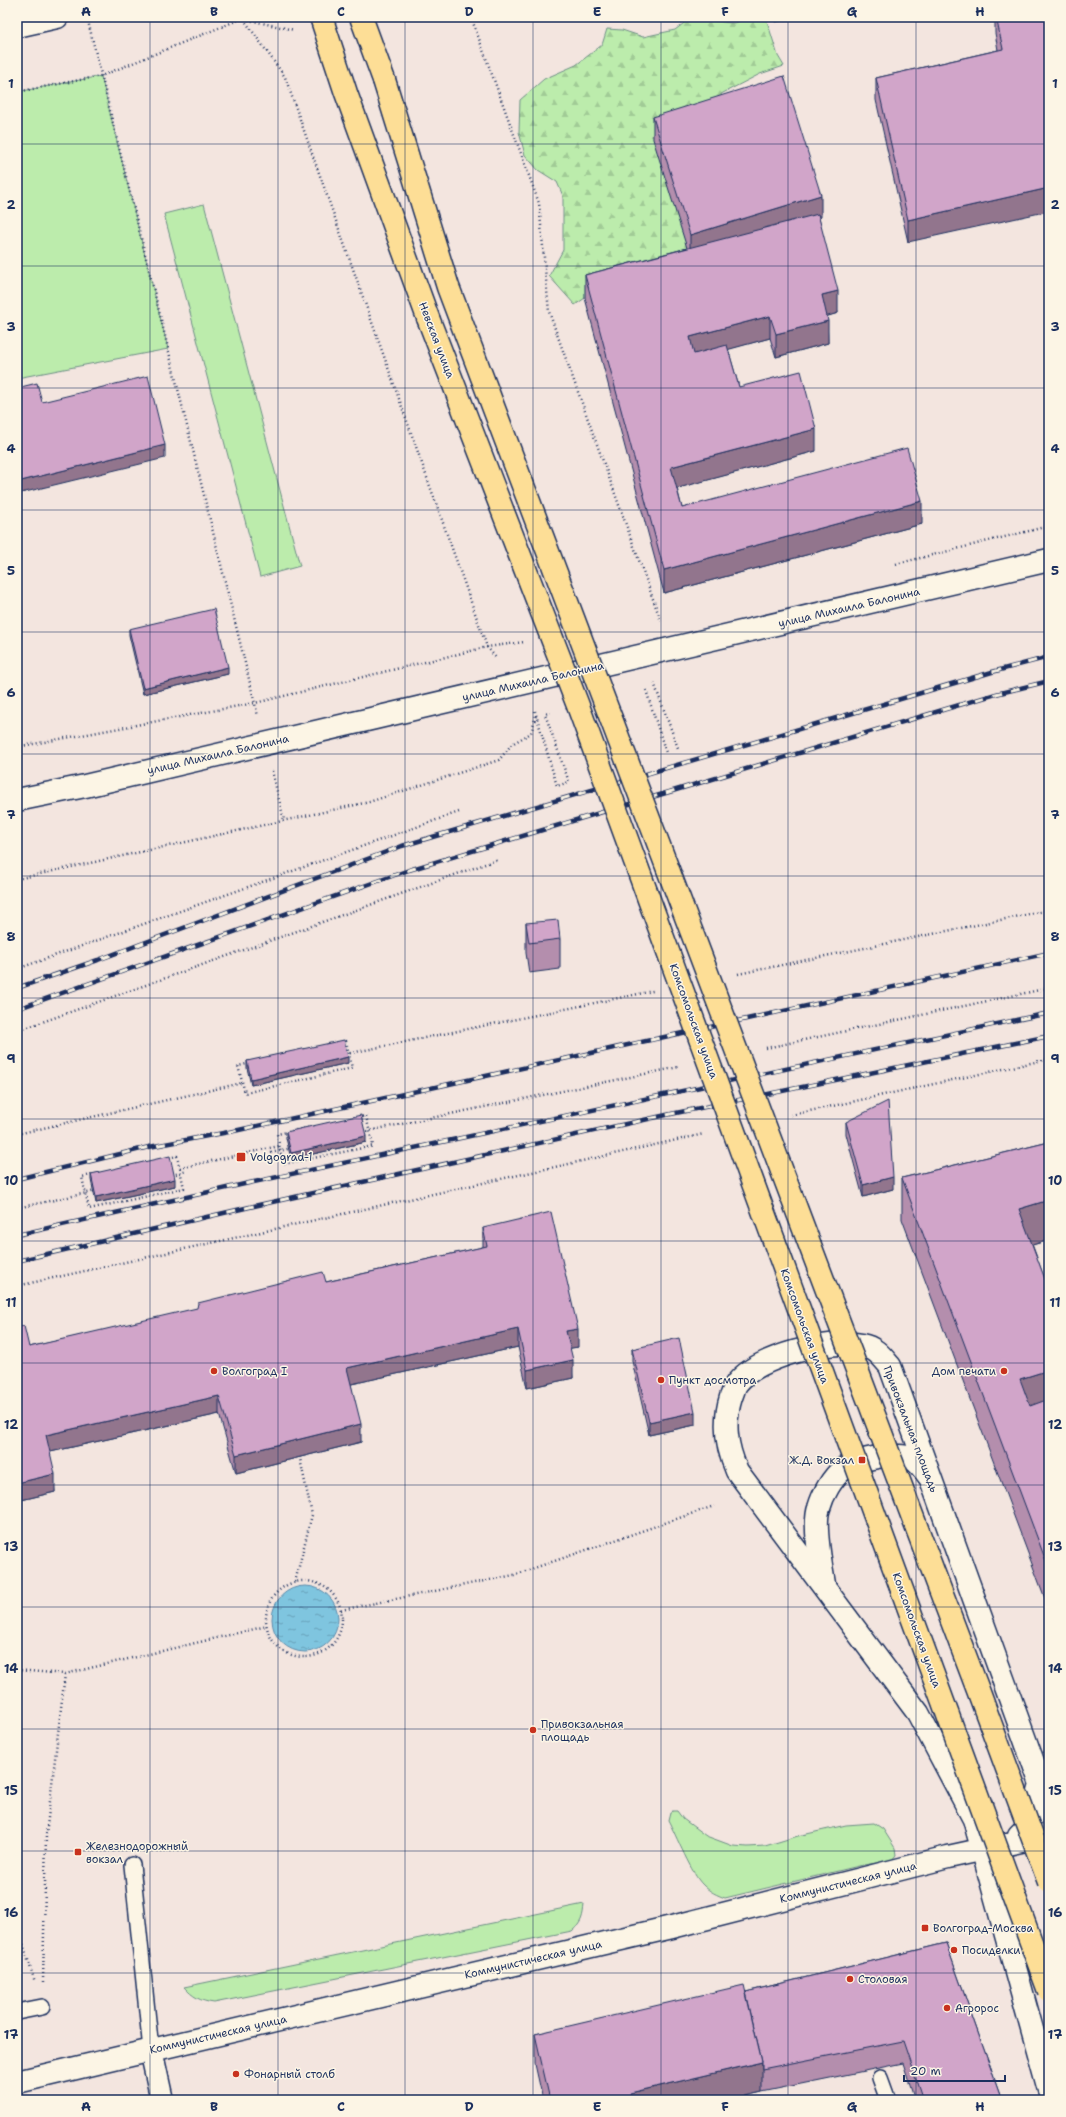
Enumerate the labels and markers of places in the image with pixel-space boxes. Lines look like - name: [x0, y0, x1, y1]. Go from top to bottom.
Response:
- place label: Volgograd-1: [250, 1150, 313, 1165]
- marker: Volgograd-1: [235, 1151, 247, 1163]
- place label: Волгоград I: [222, 1364, 287, 1379]
- place label: Дом печати: [932, 1364, 996, 1379]
- marker: Волгоград I: [209, 1366, 219, 1376]
- marker: Дом печати: [999, 1366, 1009, 1376]
- place label: Пункт досмотра: [669, 1373, 757, 1388]
- marker: Пункт досмотра: [656, 1375, 666, 1385]
- place label: Ж.Д. Вокзал: [789, 1453, 854, 1468]
- marker: Ж.Д. Вокзал: [857, 1455, 867, 1465]
- place label: Привокзальная площадь: [541, 1717, 623, 1745]
- marker: Привокзальная площадь: [528, 1725, 538, 1735]
- place label: Железнодорожный вокзал: [86, 1839, 188, 1867]
- marker: Железнодорожный вокзал: [73, 1847, 83, 1857]
- place label: Волгоград-Москва: [933, 1921, 1033, 1936]
- marker: Волгоград-Москва: [920, 1923, 930, 1933]
- place label: Посиделки: [962, 1943, 1020, 1958]
- marker: Посиделки: [949, 1945, 959, 1955]
- place label: Столовая: [858, 1972, 907, 1987]
- marker: Столовая: [845, 1974, 855, 1984]
- place label: Агророс: [955, 2001, 999, 2016]
- marker: Агророс: [942, 2003, 952, 2013]
- place label: Фонарный столб: [244, 2067, 335, 2082]
- marker: Фонарный столб: [231, 2069, 241, 2079]

